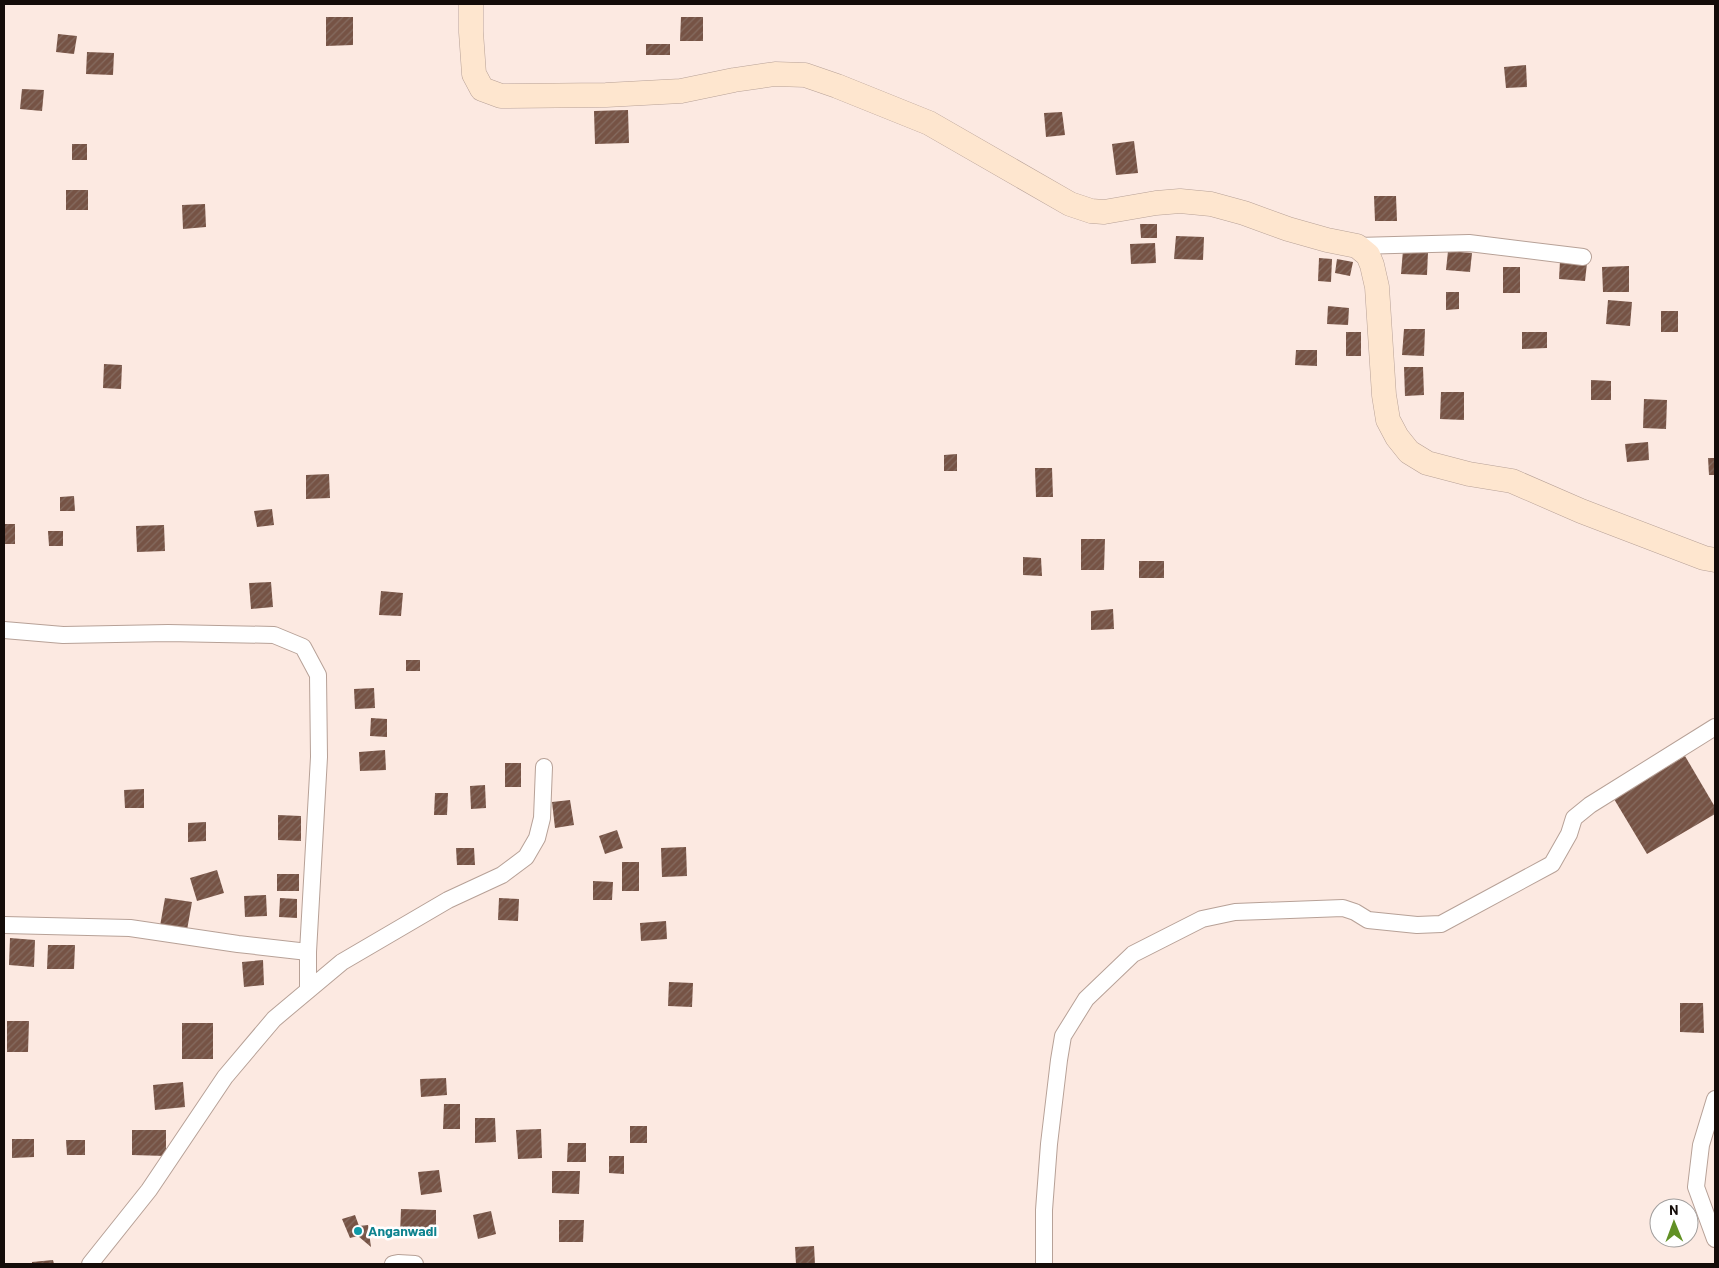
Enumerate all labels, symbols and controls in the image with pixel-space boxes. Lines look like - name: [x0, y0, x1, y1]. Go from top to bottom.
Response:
- north arrow: [1649, 1198, 1699, 1248]
- text: N: [1669, 1201, 1679, 1218]
- place label: Anganwadi: [368, 1222, 437, 1239]
- marker: Anganwadi: [352, 1225, 364, 1237]

